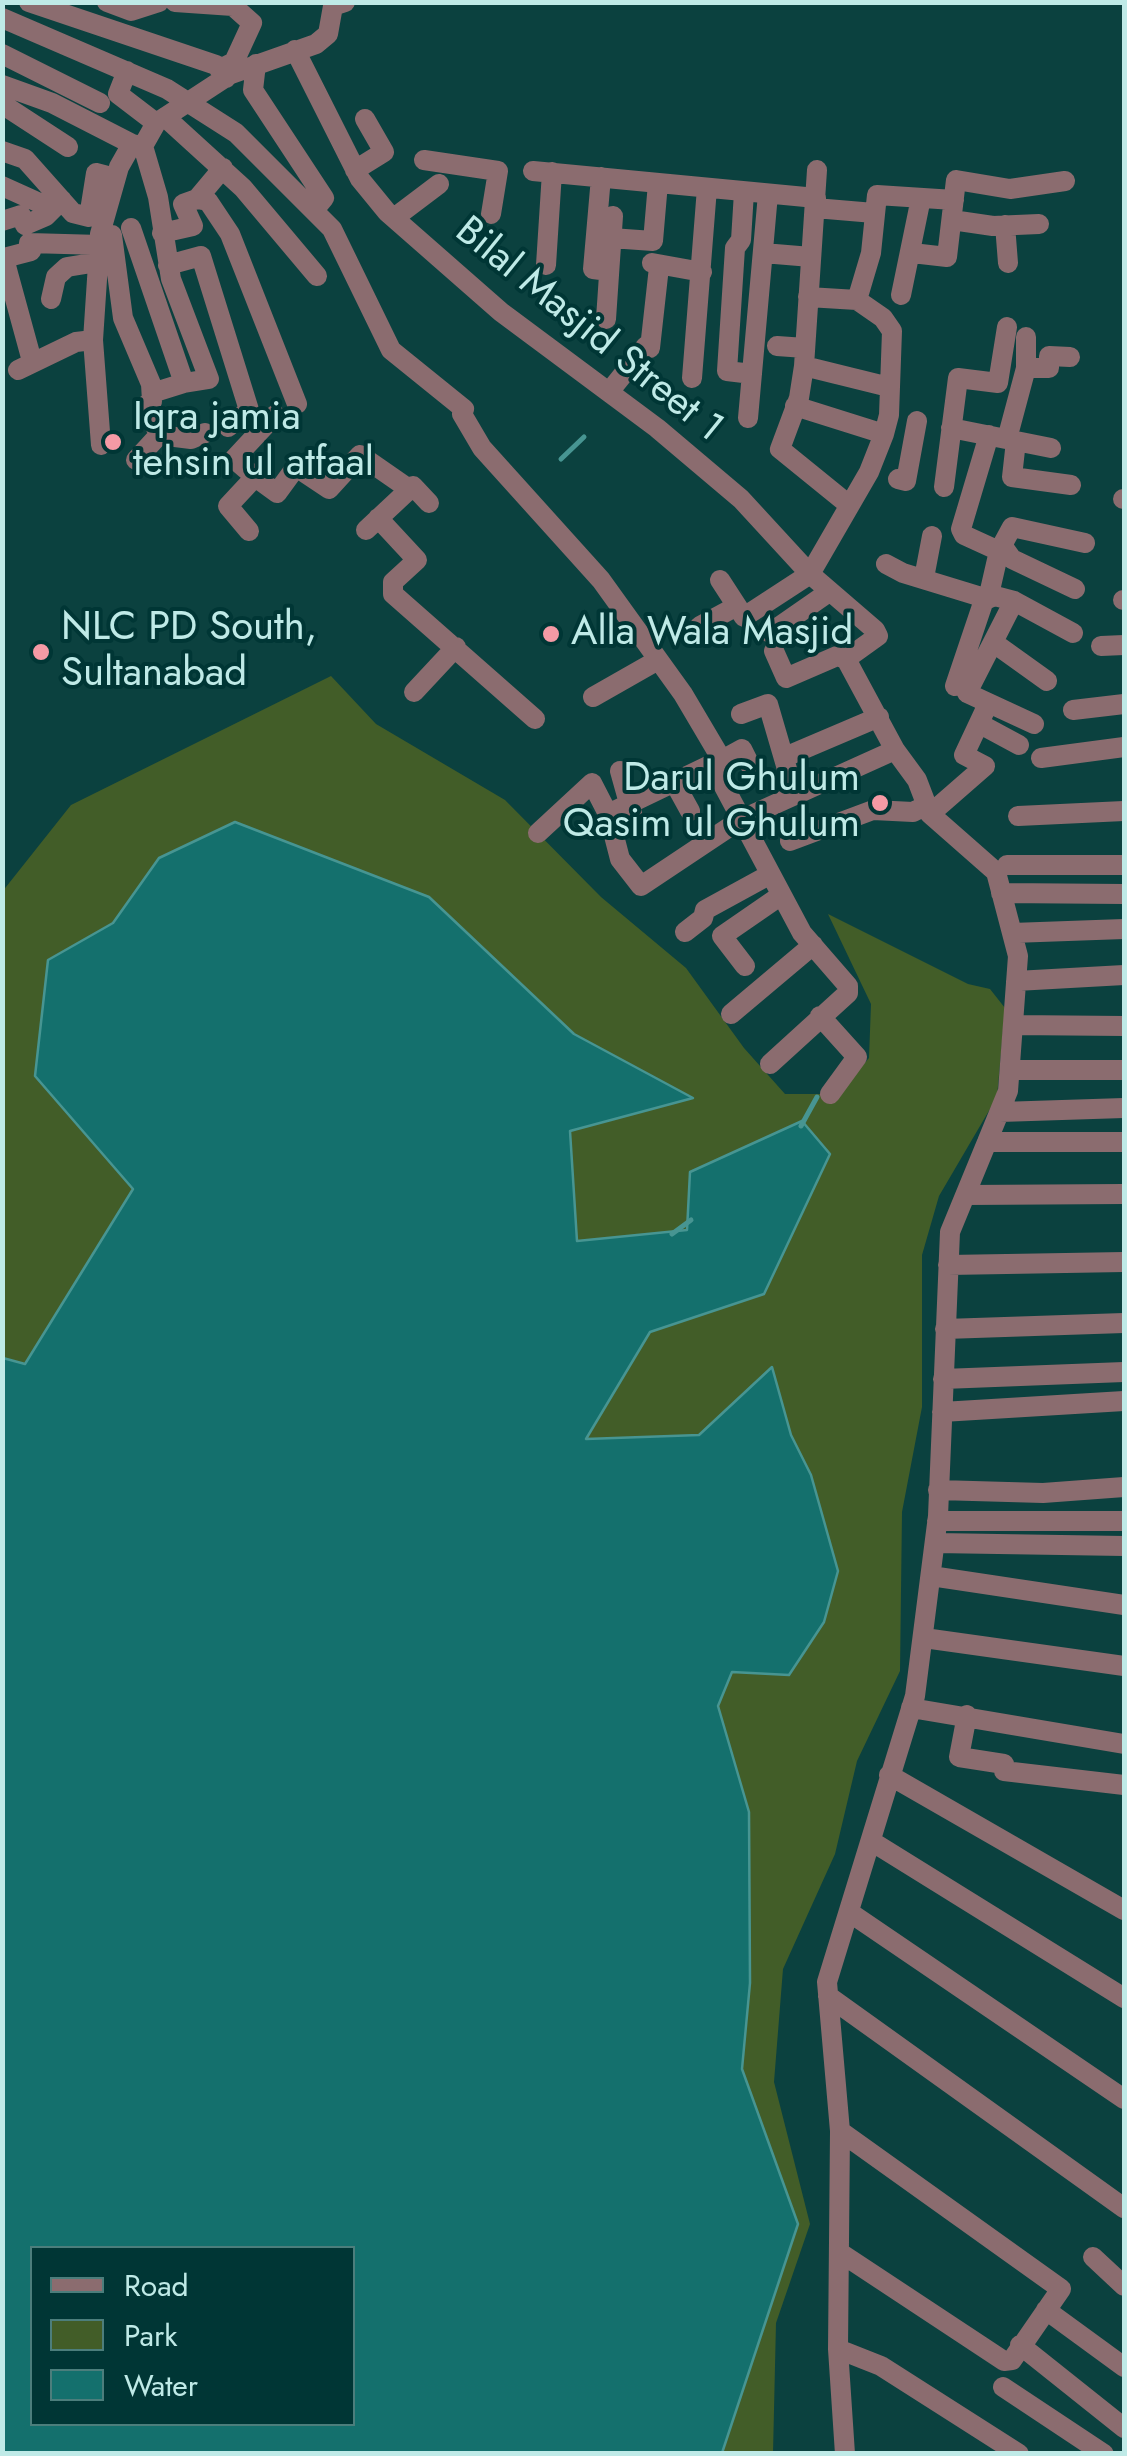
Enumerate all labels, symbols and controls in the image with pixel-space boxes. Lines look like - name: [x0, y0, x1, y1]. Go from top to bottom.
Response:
- street label: Bilal Masjid Street 1: [444, 208, 732, 454]
- place label: Iqra jamia tehsin ul atfaal: [133, 395, 374, 489]
- marker: Iqra jamia tehsin ul atfaal: [102, 431, 124, 453]
- place label: NLC PD South, Sultanabad: [61, 605, 317, 699]
- place label: Alla Wala Masjid: [571, 610, 853, 658]
- marker: Alla Wala Masjid: [540, 623, 562, 645]
- marker: NLC PD South, Sultanabad: [30, 641, 52, 663]
- place label: Darul Ghulum Qasim ul Ghulum: [563, 756, 860, 850]
- marker: Darul Ghulum Qasim ul Ghulum: [869, 792, 891, 814]
- legend: [30, 2246, 355, 2426]
- text: Road: [124, 2264, 189, 2307]
- text: Park: [124, 2314, 177, 2357]
- text: Water: [124, 2364, 198, 2407]

